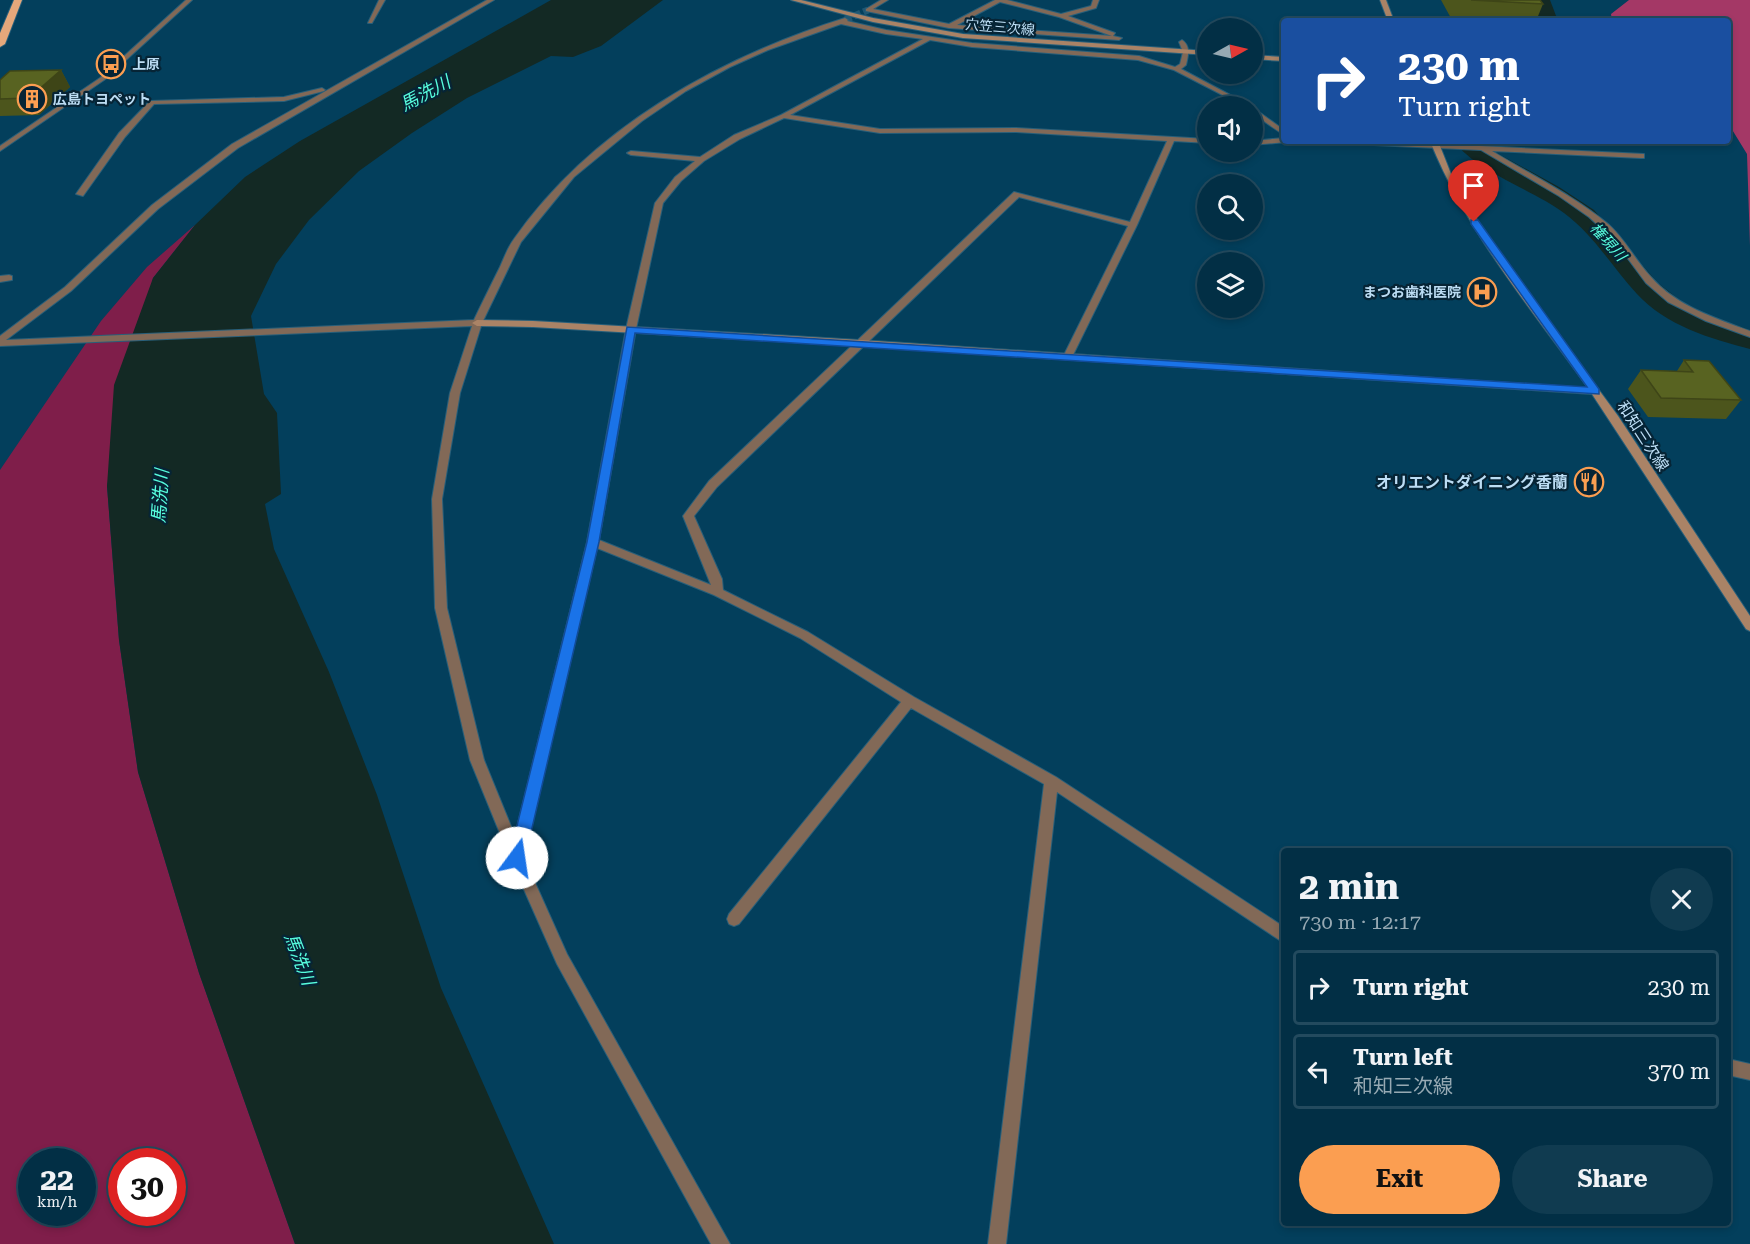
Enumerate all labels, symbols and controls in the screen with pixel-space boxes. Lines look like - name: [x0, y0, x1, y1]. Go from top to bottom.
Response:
- street label: 穴笠三次線: [964, 16, 1036, 38]
- north arrow: [1197, 18, 1263, 84]
- map controls: [1197, 18, 1263, 318]
- text: 230 m: [1398, 41, 1520, 90]
- icon: right: [1299, 42, 1377, 120]
- bus stop icon: 上原: [95, 48, 127, 80]
- place label: 上原: [132, 56, 160, 72]
- water label: 馬洗川: [396, 70, 456, 115]
- building icon: 広島トヨペット: [16, 83, 48, 115]
- place label: 広島トヨペット: [53, 91, 151, 107]
- text: Turn right: [1398, 91, 1531, 123]
- button: sound: [1197, 96, 1263, 162]
- pin: [1448, 160, 1499, 222]
- icon: arrive: [1457, 169, 1490, 202]
- button: search: [1197, 174, 1263, 240]
- water label: 権現川: [1586, 219, 1631, 266]
- button: layers: [1197, 252, 1263, 318]
- hospital icon: まつお歯科医院: [1466, 276, 1498, 308]
- place label: まつお歯科医院: [1363, 284, 1461, 300]
- street label: 和知三次線: [1613, 397, 1673, 475]
- water label: 馬洗川: [148, 466, 172, 524]
- restaurant icon: オリエントダイニング香蘭: [1573, 466, 1605, 498]
- place label: オリエントダイニング香蘭: [1376, 473, 1568, 492]
- position arrow: [485, 826, 549, 890]
- text: 2 min: [1299, 866, 1399, 908]
- button: close: [1650, 868, 1713, 931]
- text: 730 m · 12:17: [1299, 910, 1421, 934]
- water label: 馬洗川: [281, 930, 320, 990]
- icon: right: [1302, 971, 1335, 1004]
- text: Turn right: [1353, 975, 1468, 1000]
- text: 230 m: [1647, 975, 1710, 1000]
- text: Turn left: [1353, 1045, 1453, 1070]
- icon: left: [1302, 1055, 1335, 1088]
- text: 370 m: [1647, 1059, 1710, 1084]
- text: 和知三次線: [1353, 1074, 1453, 1098]
- button: Exit: [1299, 1145, 1500, 1214]
- button: Share: [1512, 1145, 1713, 1214]
- speed limit sign: 30: [108, 1148, 186, 1226]
- text: 22: [40, 1162, 74, 1197]
- text: km/h: [37, 1193, 77, 1211]

